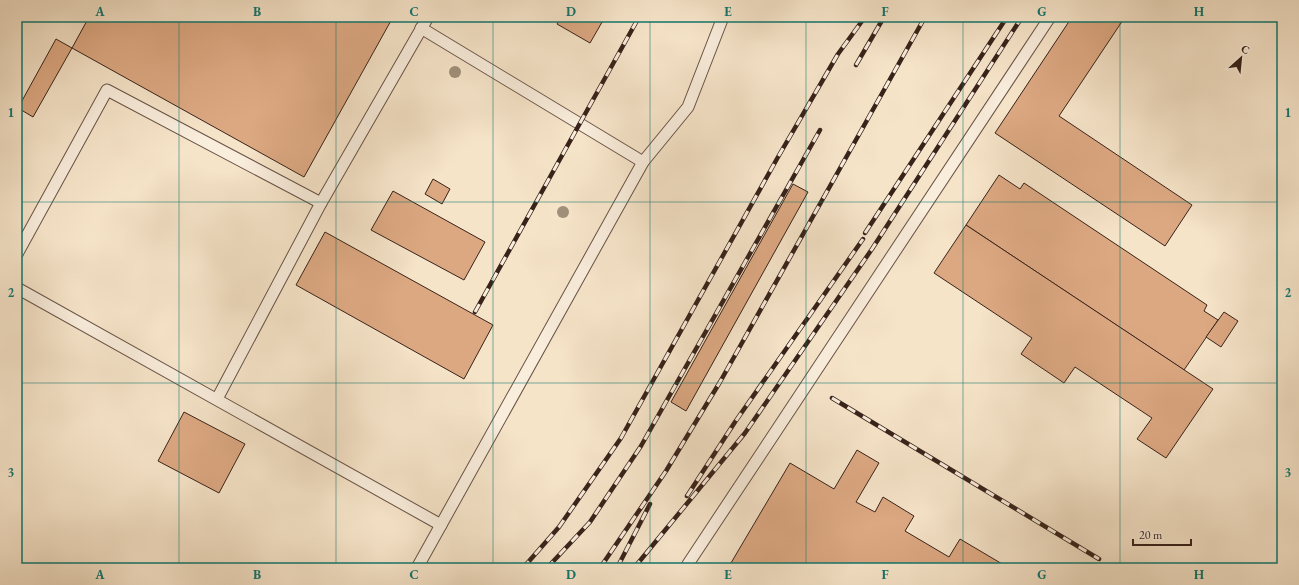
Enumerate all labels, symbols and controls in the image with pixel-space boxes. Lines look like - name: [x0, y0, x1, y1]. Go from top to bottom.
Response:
- text: A: [94, 3, 105, 20]
- text: B: [253, 3, 261, 20]
- text: C: [409, 3, 419, 20]
- text: D: [566, 3, 576, 20]
- text: E: [724, 3, 732, 20]
- text: F: [881, 3, 889, 20]
- text: G: [1037, 3, 1047, 20]
- text: H: [1194, 3, 1205, 20]
- north arrow: [1221, 38, 1261, 78]
- text: С: [1239, 41, 1252, 57]
- text: 1: [8, 104, 15, 121]
- text: 1: [1285, 104, 1292, 121]
- text: 2: [8, 284, 15, 301]
- text: 2: [1285, 284, 1292, 301]
- text: 3: [8, 464, 15, 481]
- text: 3: [1285, 464, 1292, 481]
- scale bar: [1133, 521, 1191, 547]
- text: 20 m: [1139, 527, 1163, 543]
- text: A: [94, 566, 105, 583]
- text: B: [253, 566, 261, 583]
- text: C: [409, 566, 419, 583]
- text: D: [566, 566, 576, 583]
- text: E: [724, 566, 732, 583]
- text: F: [881, 566, 889, 583]
- text: G: [1037, 566, 1047, 583]
- text: H: [1194, 566, 1205, 583]

